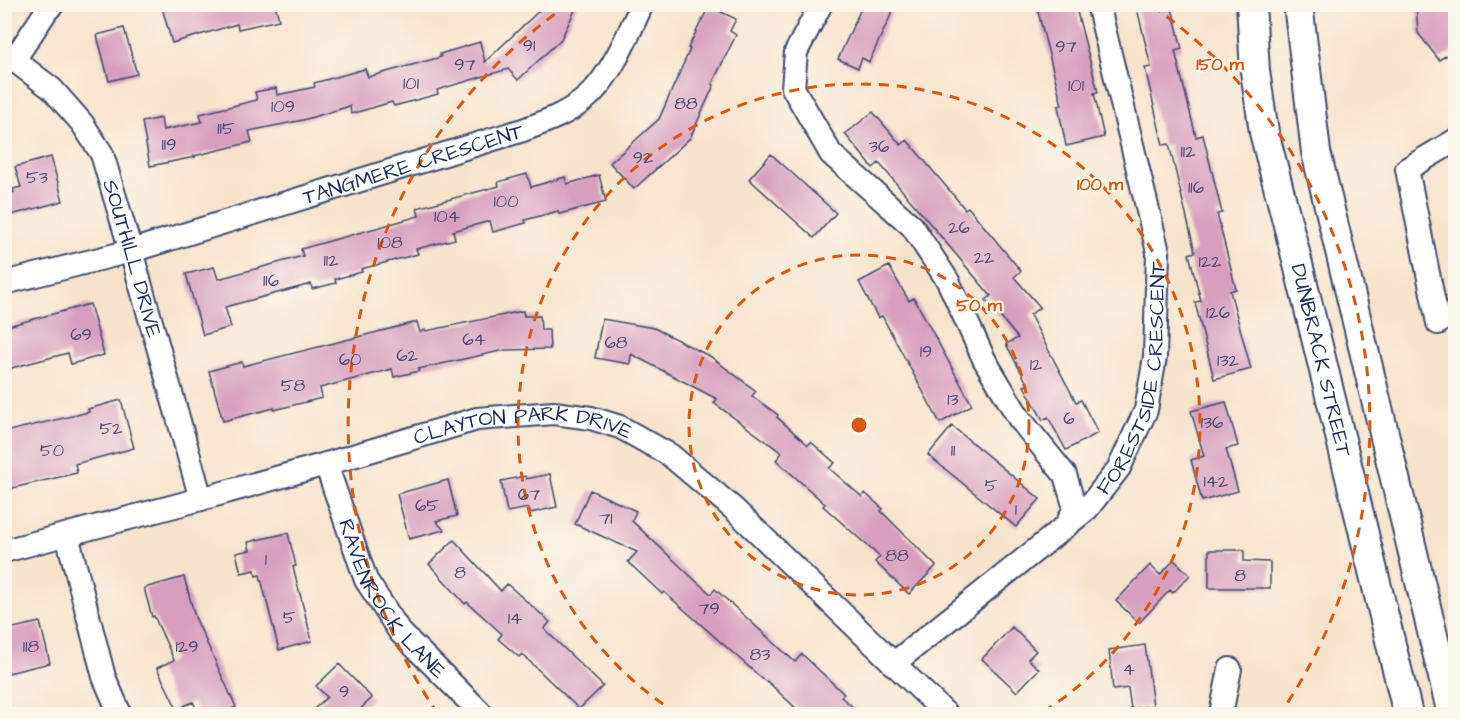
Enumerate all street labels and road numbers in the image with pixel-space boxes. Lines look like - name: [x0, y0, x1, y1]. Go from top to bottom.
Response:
- street label: TANGMERE CRESCENT: [299, 116, 528, 212]
- street label: SOUTHILL DRIVE: [96, 176, 169, 341]
- street label: FORESTSIDE CRESCENT: [1089, 260, 1172, 501]
- street label: DUNBRACK STREET: [1284, 261, 1359, 460]
- street label: CLAYTON PARK DRIVE: [410, 398, 639, 452]
- street label: RAVENROCK LANE: [332, 515, 453, 685]

